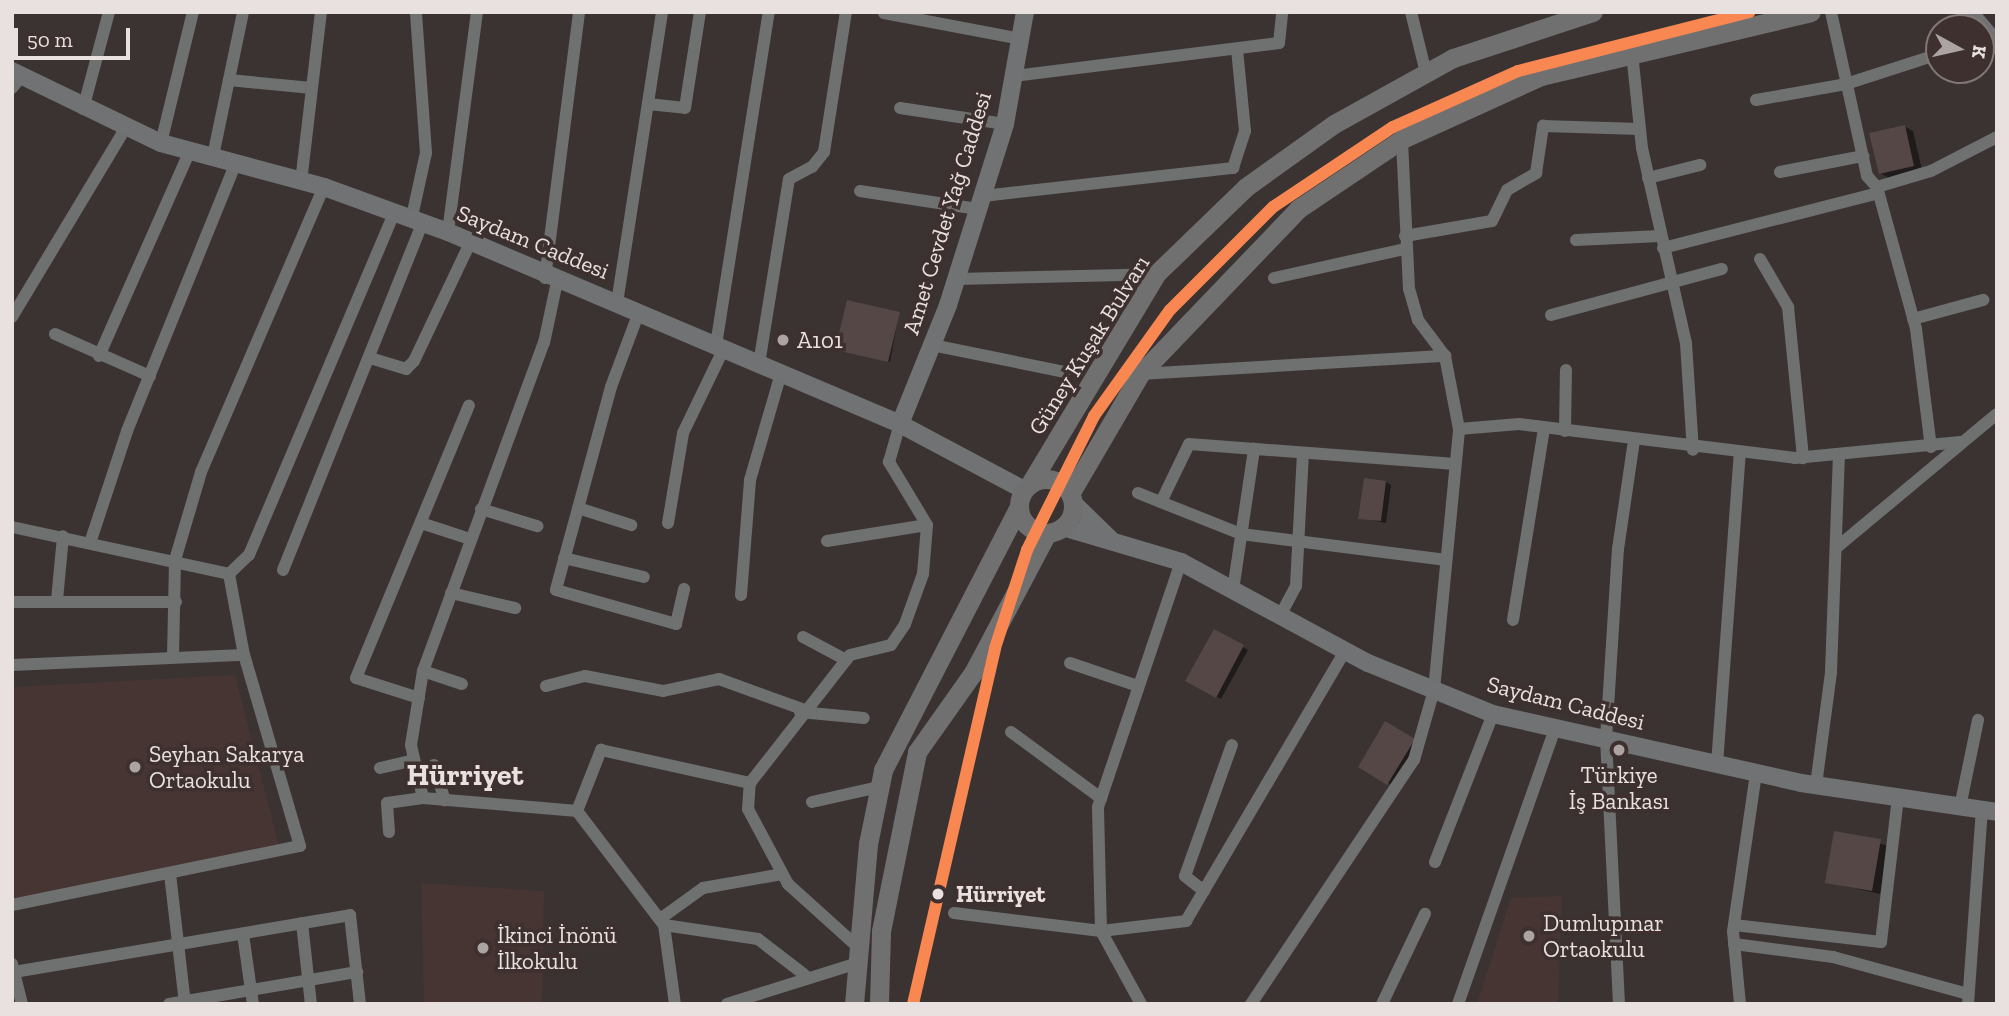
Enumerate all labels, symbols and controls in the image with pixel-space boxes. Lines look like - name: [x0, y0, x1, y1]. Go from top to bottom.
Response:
- scale bar: [18, 14, 133, 58]
- north arrow: [1925, 14, 1995, 84]
- text: 50 m: [27, 27, 73, 52]
- text: K: [1967, 44, 1992, 60]
- street label: Amet Cevdet Yağ Caddesi: [897, 88, 997, 338]
- street label: Saydam Caddesi: [453, 199, 613, 285]
- street label: Güney Kuşak Bulvarı: [1023, 250, 1155, 440]
- place label: A101: [797, 326, 843, 354]
- marker: A101: [775, 332, 791, 348]
- street label: Saydam Caddesi: [1484, 670, 1648, 736]
- place label: Seyhan Sakarya Ortaokulu: [149, 740, 304, 794]
- marker: Türkiye İş Bankası: [1611, 742, 1627, 758]
- district label: Hürriyet: [407, 757, 523, 793]
- marker: Seyhan Sakarya Ortaokulu: [127, 759, 143, 775]
- place label: Türkiye İş Bankası: [1569, 761, 1669, 815]
- place label: Hürriyet: [956, 880, 1046, 908]
- marker: Hürriyet: [926, 882, 950, 906]
- place label: Dumlupınar Ortaokulu: [1543, 909, 1664, 963]
- place label: İkinci İnönü İlkokulu: [497, 921, 617, 975]
- marker: Dumlupınar Ortaokulu: [1521, 928, 1537, 944]
- marker: İkinci İnönü İlkokulu: [475, 940, 491, 956]

